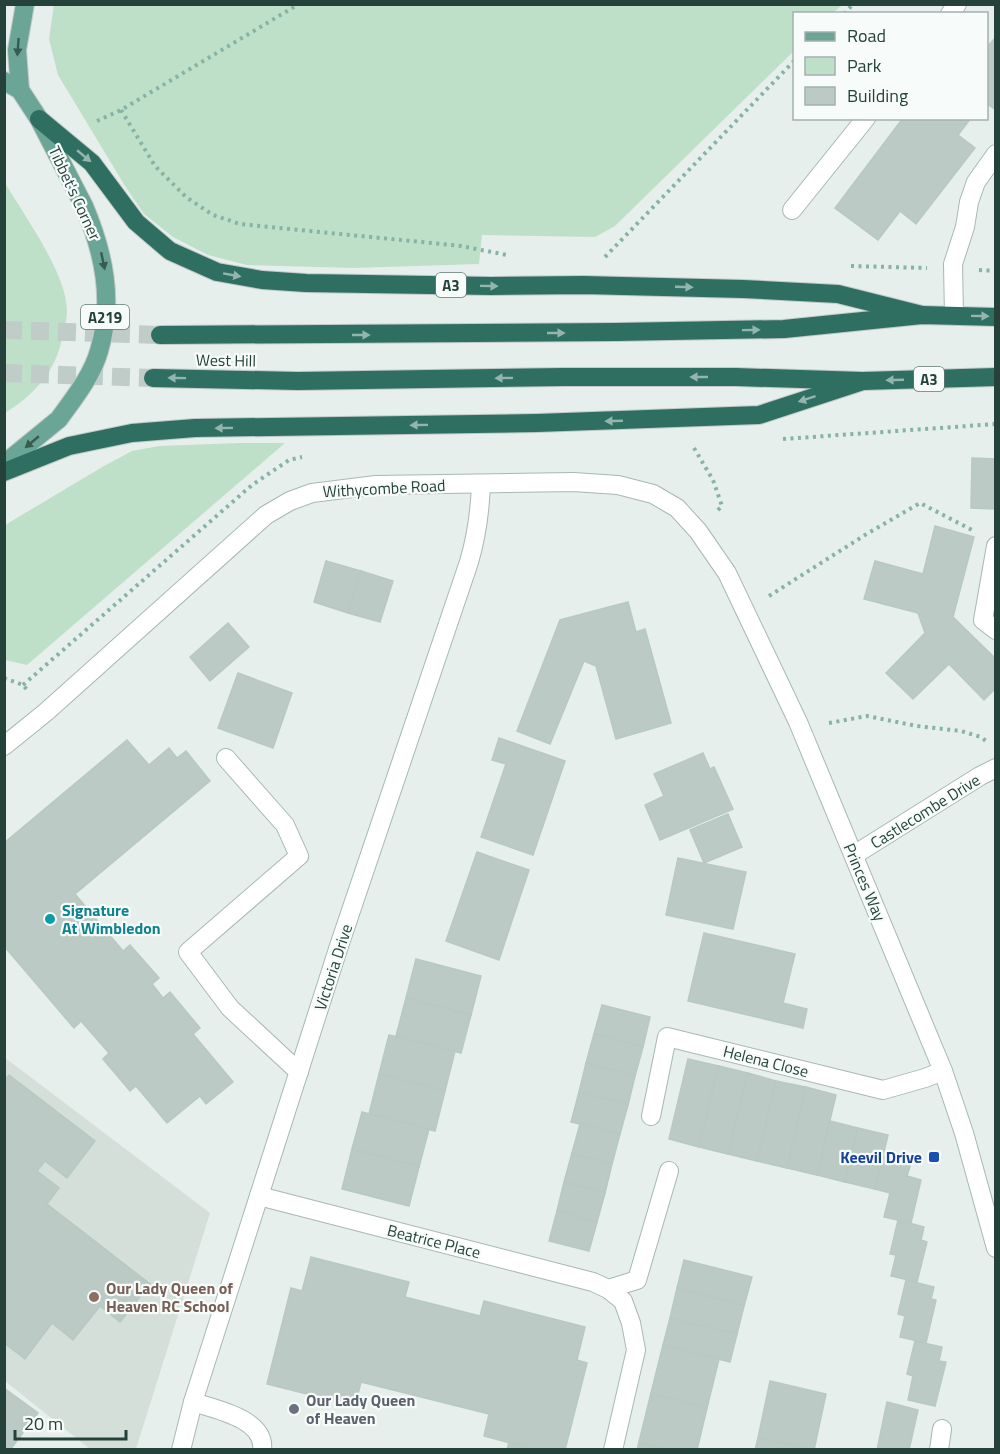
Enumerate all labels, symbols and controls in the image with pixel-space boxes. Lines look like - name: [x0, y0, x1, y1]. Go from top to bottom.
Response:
- legend: [793, 12, 988, 120]
- text: Road: [847, 22, 886, 49]
- one-way arrow: [14, 38, 23, 57]
- text: Park: [847, 52, 882, 79]
- text: Building: [847, 82, 908, 109]
- street label: Tibbet's Corner: [43, 142, 107, 244]
- one-way arrow: [76, 150, 92, 163]
- one-way arrow: [99, 252, 108, 271]
- one-way arrow: [223, 270, 242, 279]
- road number: A3: [436, 273, 466, 297]
- one-way arrow: [480, 281, 499, 291]
- one-way arrow: [675, 282, 694, 292]
- road number: A219: [81, 305, 129, 329]
- one-way arrow: [970, 311, 989, 321]
- one-way arrow: [741, 325, 760, 334]
- one-way arrow: [546, 328, 565, 338]
- one-way arrow: [351, 330, 370, 339]
- street label: West Hill: [196, 347, 256, 373]
- road number: A3: [914, 367, 944, 391]
- one-way arrow: [690, 372, 709, 382]
- one-way arrow: [495, 373, 514, 383]
- one-way arrow: [168, 374, 187, 383]
- one-way arrow: [886, 375, 905, 385]
- one-way arrow: [798, 395, 816, 404]
- one-way arrow: [605, 416, 624, 425]
- one-way arrow: [410, 420, 429, 430]
- one-way arrow: [215, 423, 234, 432]
- one-way arrow: [25, 435, 40, 448]
- street label: Withycombe Road: [322, 473, 446, 503]
- street label: Castlecombe Drive: [866, 768, 984, 854]
- street label: Princes Way: [838, 839, 892, 925]
- place label: Signature At Wimbledon: [62, 898, 161, 940]
- marker: Signature At Wimbledon: [43, 912, 57, 926]
- street label: Victoria Drive: [308, 921, 358, 1013]
- street label: Helena Close: [721, 1039, 811, 1083]
- place label: Keevil Drive: [840, 1145, 922, 1169]
- marker: Keevil Drive: [927, 1150, 941, 1164]
- street label: Beatrice Place: [385, 1218, 483, 1264]
- place label: Our Lady Queen of Heaven RC School: [106, 1276, 233, 1318]
- marker: Our Lady Queen of Heaven RC School: [87, 1290, 101, 1304]
- place label: Our Lady Queen of Heaven: [306, 1388, 415, 1430]
- marker: Our Lady Queen of Heaven: [287, 1402, 301, 1416]
- scale bar: [15, 1403, 126, 1441]
- text: 20 m: [24, 1410, 63, 1437]

